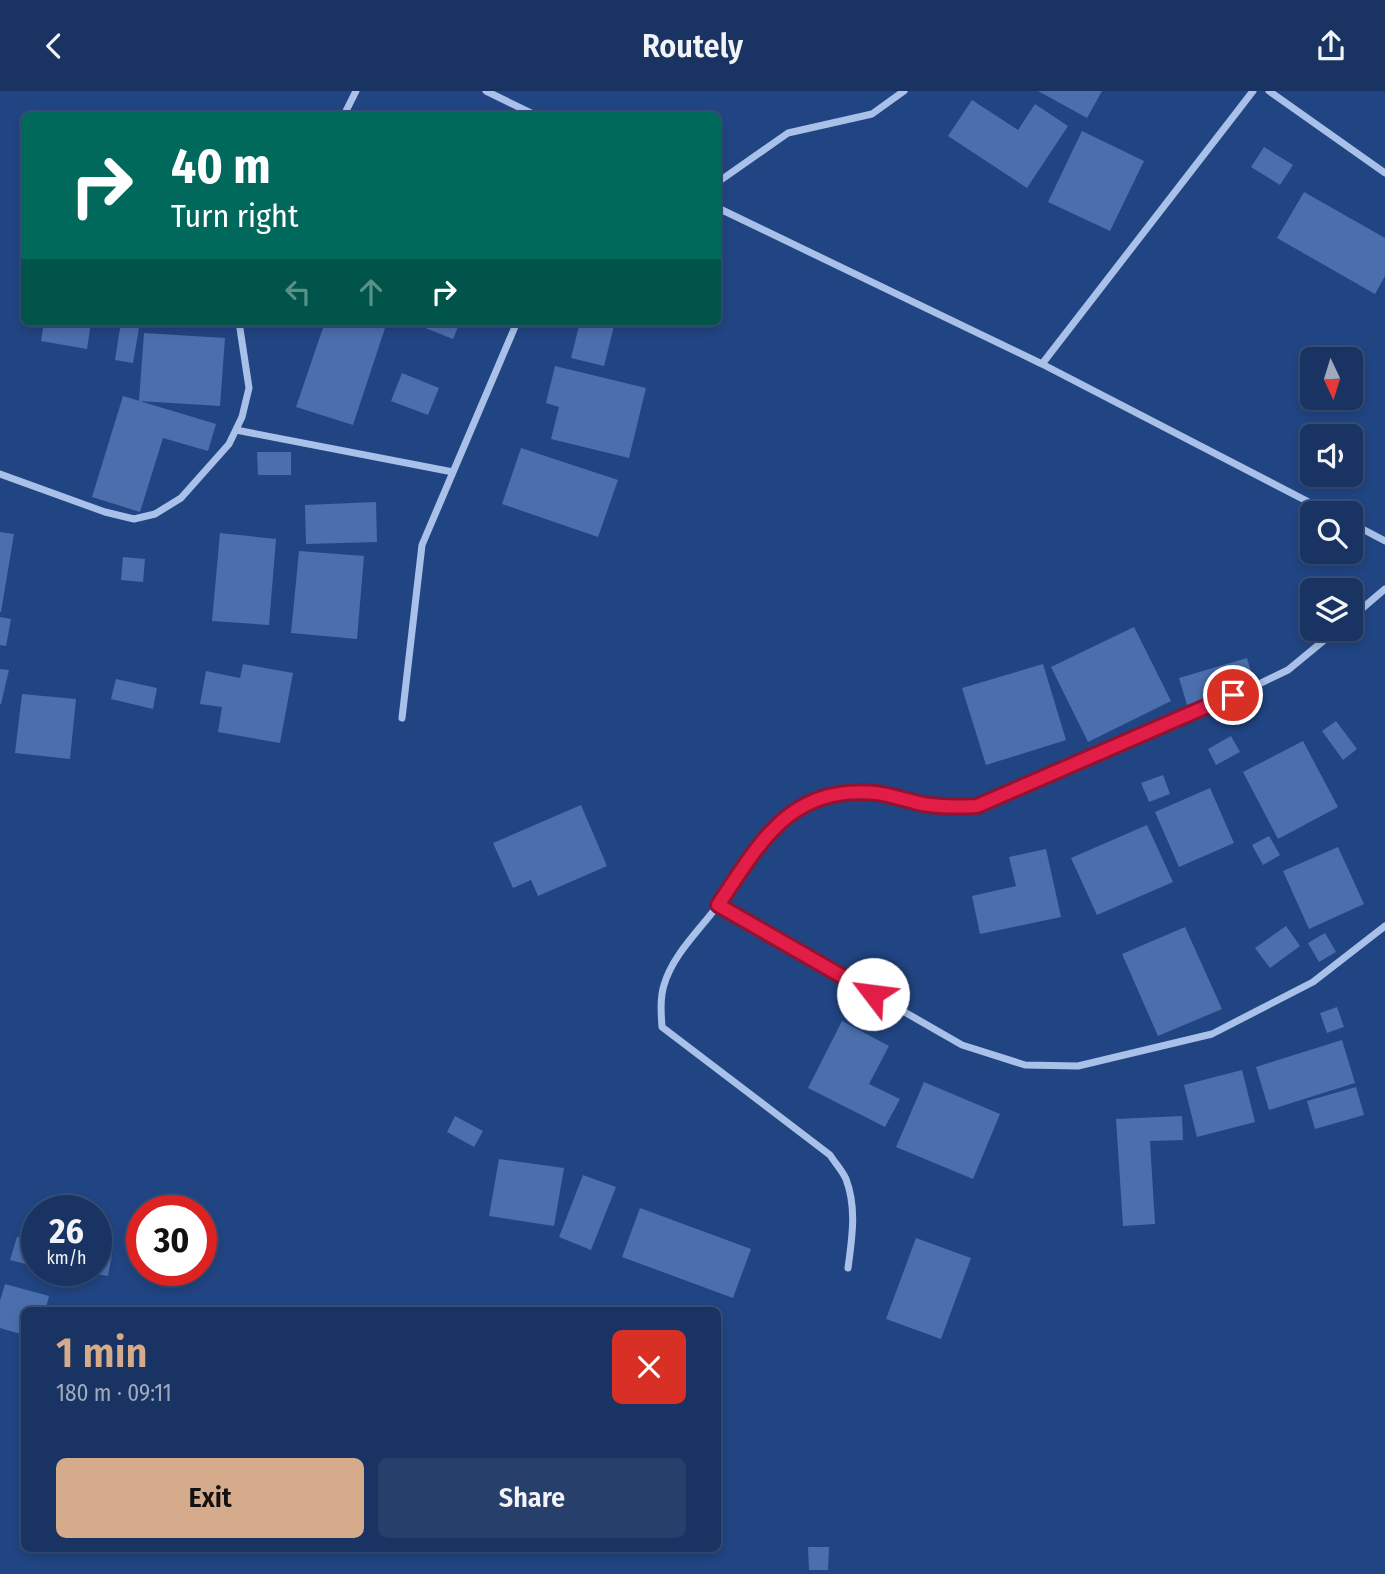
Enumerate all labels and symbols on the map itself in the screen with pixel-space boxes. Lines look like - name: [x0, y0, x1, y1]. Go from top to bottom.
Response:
- north arrow: [1300, 347, 1363, 409]
- pin: [1203, 665, 1263, 725]
- position arrow: [836, 957, 910, 1031]
- speed limit sign: 30: [126, 1195, 217, 1286]

